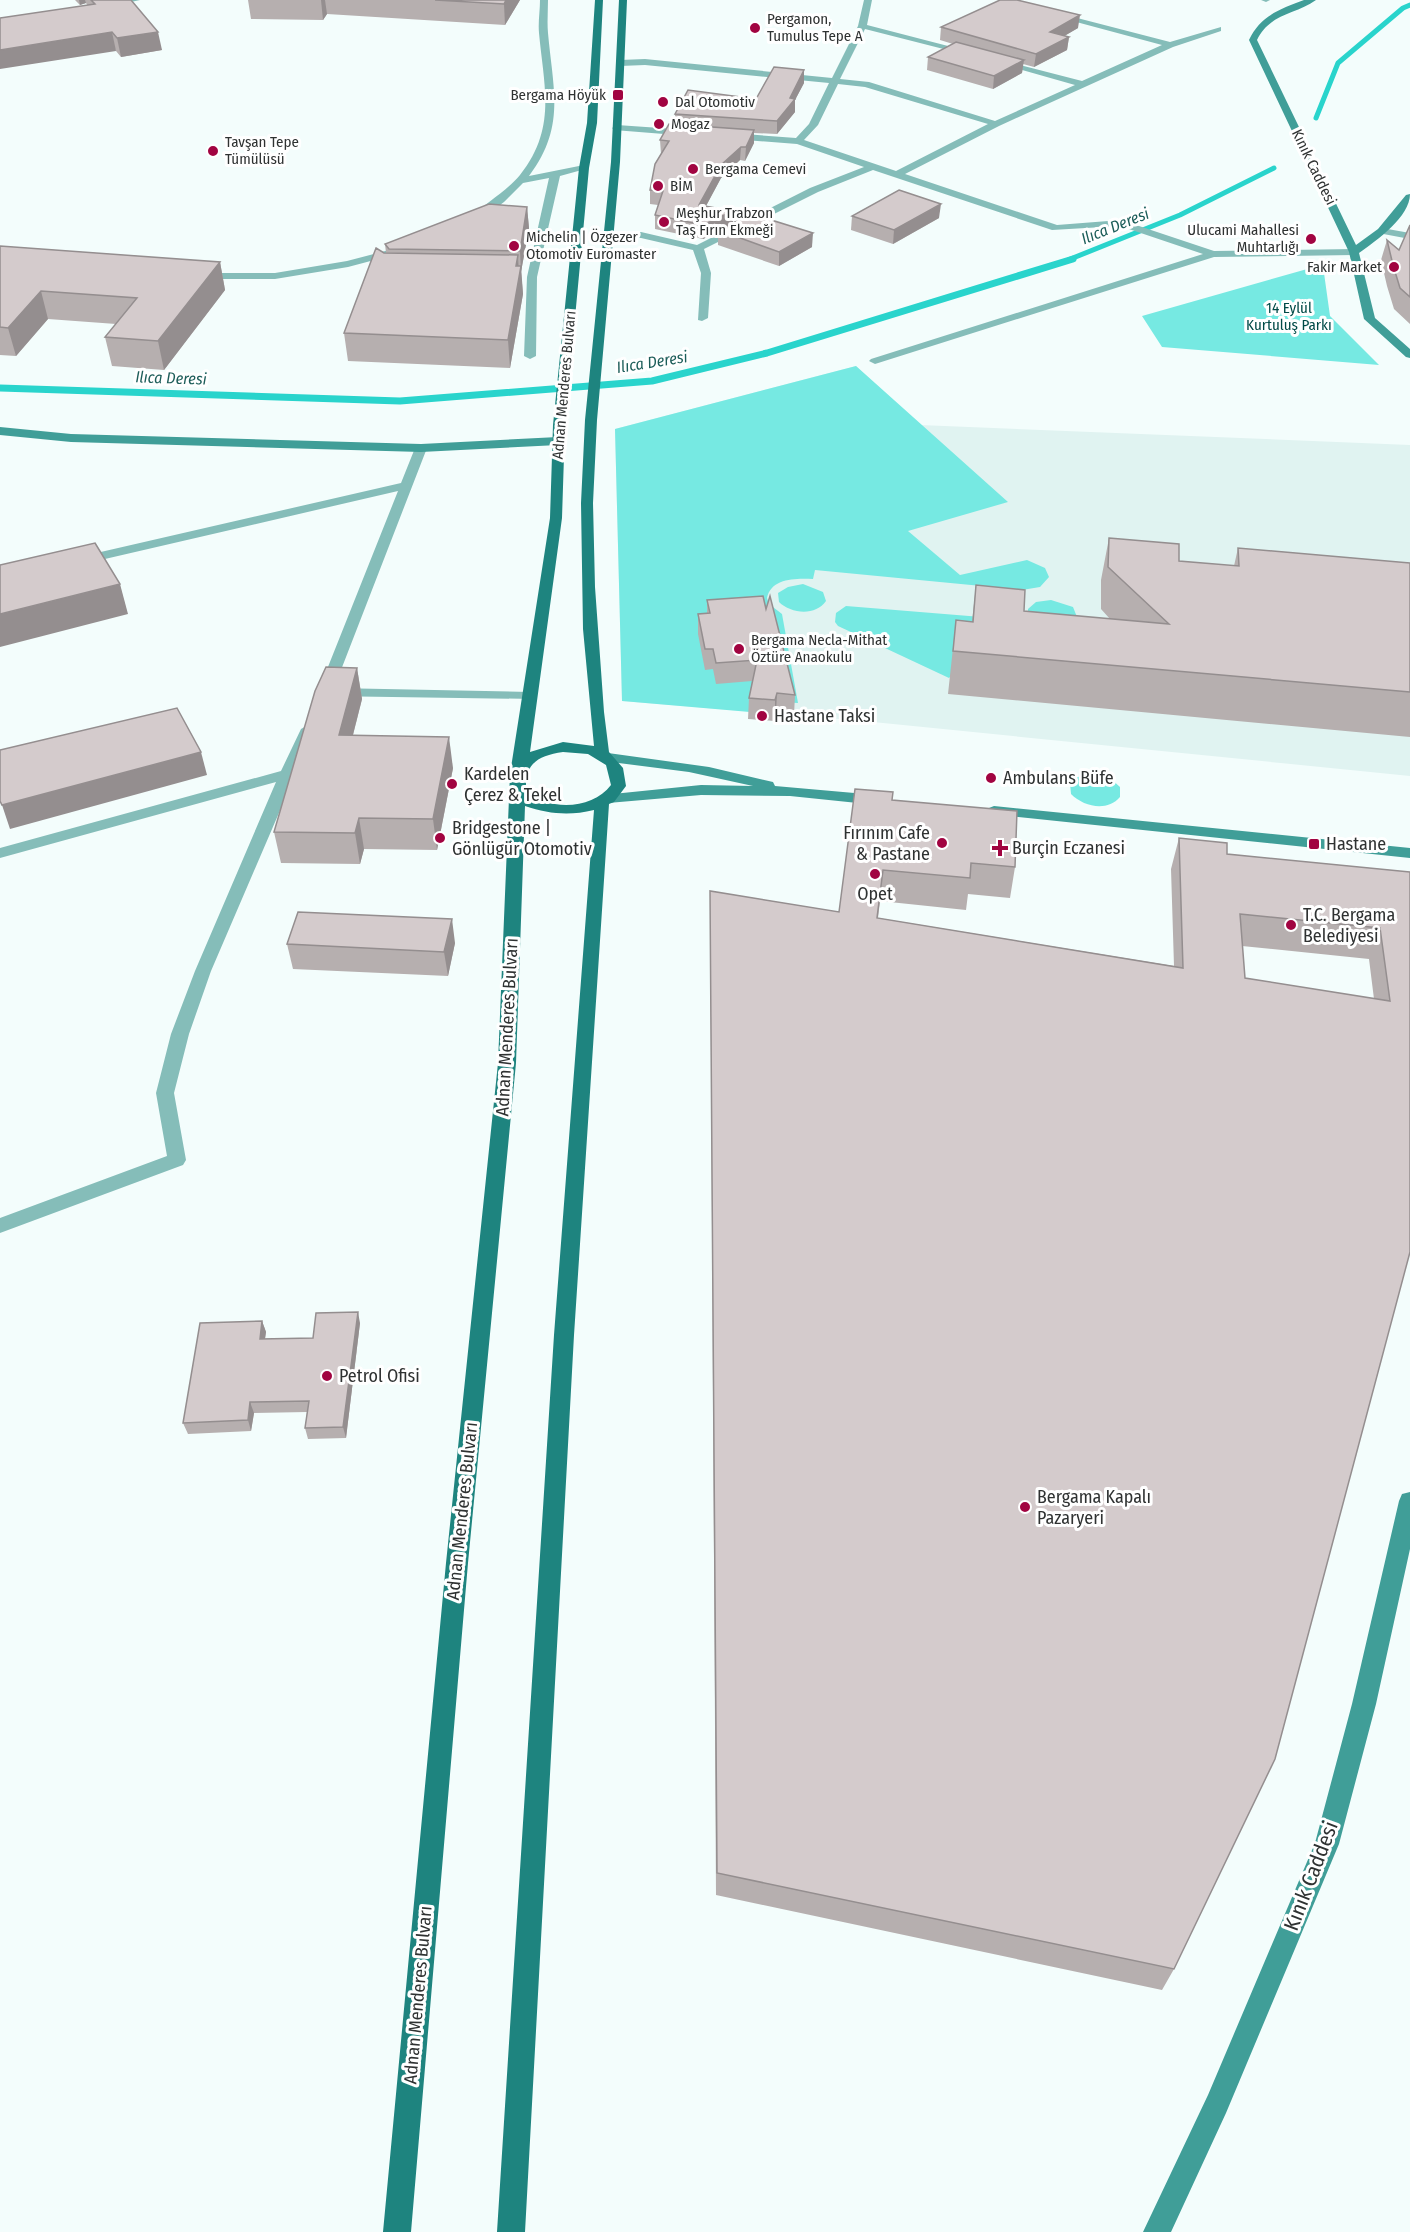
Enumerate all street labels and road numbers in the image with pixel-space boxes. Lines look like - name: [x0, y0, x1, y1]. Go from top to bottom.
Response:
- street label: Kınık Caddesi: [1288, 126, 1340, 208]
- street label: Adnan Menderes Bulvarı: [549, 310, 579, 460]
- street label: Adnan Menderes Bulvarı: [491, 937, 523, 1117]
- street label: Adnan Menderes Bulvarı: [442, 1421, 482, 1601]
- street label: Kınık Caddesi: [1278, 1817, 1344, 1935]
- street label: Adnan Menderes Bulvarı: [399, 1905, 437, 2085]

